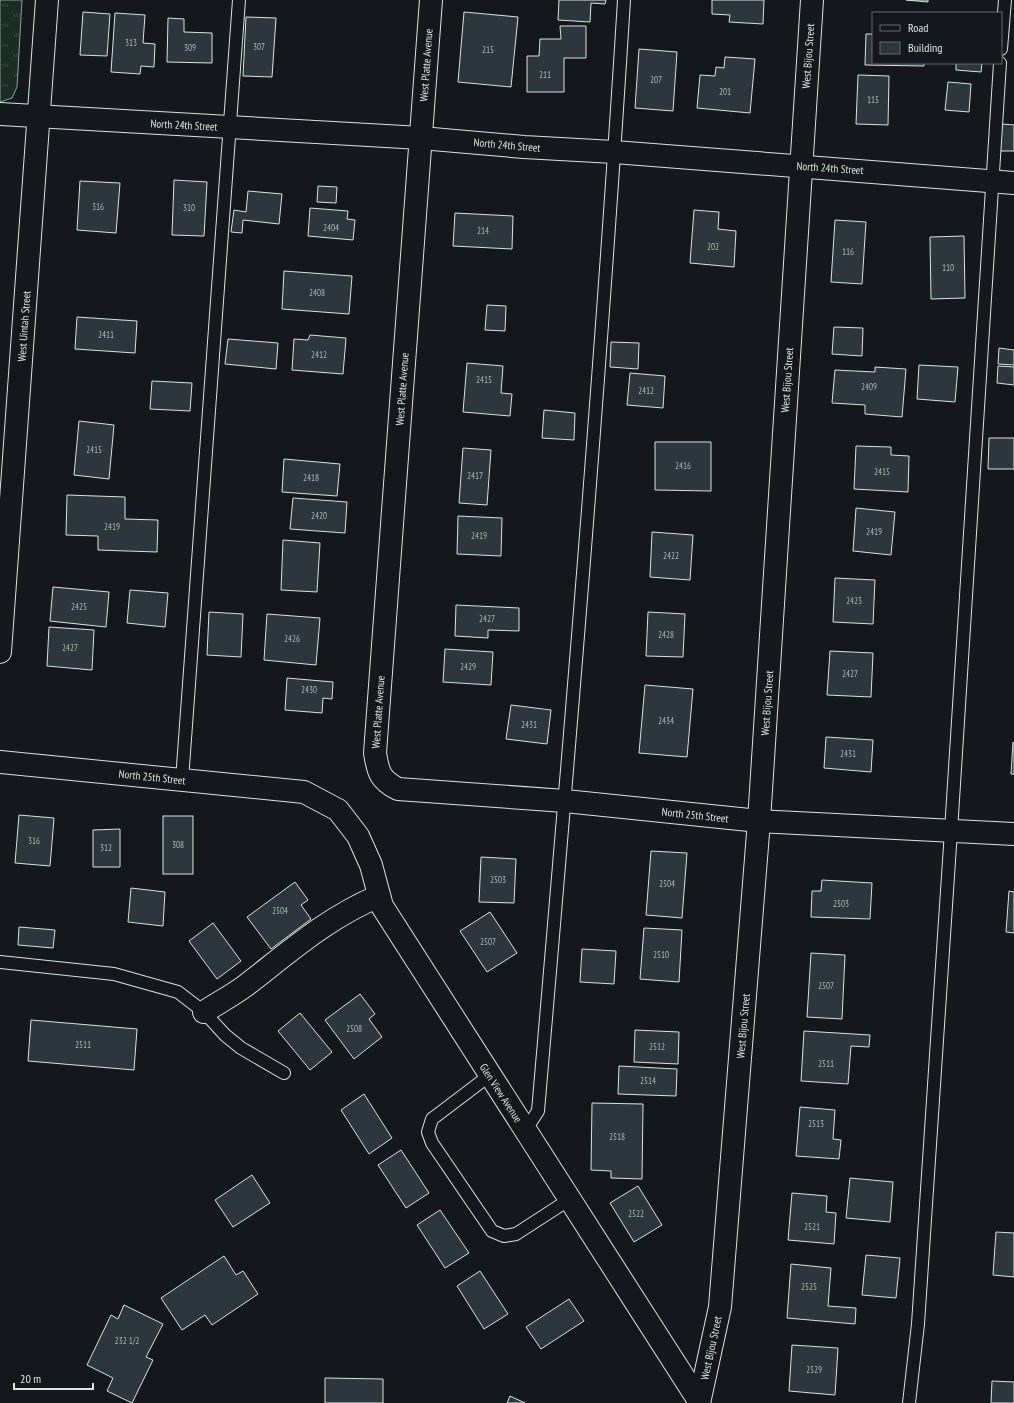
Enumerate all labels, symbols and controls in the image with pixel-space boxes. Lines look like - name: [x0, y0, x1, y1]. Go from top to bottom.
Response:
- legend: [872, 12, 1002, 64]
- text: Road: [908, 20, 928, 35]
- street label: West Bijou Street: [799, 23, 817, 89]
- street label: West Platte Avenue: [416, 28, 436, 102]
- house number: 313: [125, 37, 137, 48]
- text: Building: [908, 40, 943, 55]
- house number: 307: [253, 41, 265, 52]
- house number: 309: [184, 42, 196, 53]
- house number: 215: [482, 44, 494, 55]
- house number: 211: [539, 69, 551, 80]
- house number: 207: [650, 74, 662, 85]
- house number: 201: [719, 86, 731, 97]
- house number: 115: [867, 94, 879, 105]
- street label: North 24th Street: [150, 116, 218, 134]
- street label: North 24th Street: [473, 135, 541, 155]
- street label: North 24th Street: [796, 159, 864, 177]
- house number: 316: [92, 201, 104, 212]
- house number: 310: [183, 202, 195, 213]
- house number: 2404: [323, 222, 339, 233]
- house number: 214: [477, 225, 489, 236]
- house number: 202: [707, 241, 719, 252]
- house number: 116: [842, 246, 854, 257]
- house number: 110: [942, 262, 954, 273]
- house number: 2408: [309, 287, 325, 298]
- street label: West Uintah Street: [15, 290, 33, 362]
- house number: 2411: [98, 329, 114, 340]
- street label: West Bijou Street: [778, 347, 796, 413]
- house number: 2412: [311, 349, 327, 360]
- street label: West Platte Avenue: [392, 352, 412, 426]
- house number: 2415: [476, 374, 492, 385]
- house number: 2409: [861, 381, 877, 392]
- house number: 2412: [638, 385, 654, 396]
- house number: 2415: [86, 444, 102, 455]
- house number: 2416: [675, 460, 691, 471]
- house number: 2415: [874, 466, 890, 477]
- house number: 2417: [467, 470, 483, 481]
- house number: 2418: [303, 472, 319, 483]
- house number: 2420: [311, 510, 327, 521]
- house number: 2419: [104, 521, 120, 532]
- house number: 2419: [866, 526, 882, 537]
- house number: 2419: [471, 530, 487, 541]
- house number: 2422: [663, 550, 679, 561]
- house number: 2423: [846, 595, 862, 606]
- house number: 2425: [71, 601, 87, 612]
- house number: 2427: [479, 613, 495, 624]
- house number: 2428: [658, 629, 674, 640]
- house number: 2426: [284, 633, 300, 644]
- house number: 2427: [62, 642, 78, 653]
- house number: 2429: [460, 661, 476, 672]
- house number: 2427: [842, 668, 858, 679]
- street label: West Bijou Street: [758, 670, 776, 736]
- street label: West Platte Avenue: [368, 675, 388, 749]
- house number: 2430: [301, 684, 317, 695]
- house number: 2434: [658, 715, 674, 726]
- house number: 2431: [521, 719, 537, 730]
- house number: 2431: [840, 748, 856, 759]
- street label: North 25th Street: [118, 767, 186, 787]
- street label: North 25th Street: [661, 805, 729, 825]
- house number: 316: [28, 835, 40, 846]
- house number: 308: [172, 839, 184, 850]
- house number: 312: [100, 842, 112, 853]
- house number: 2503: [490, 874, 506, 885]
- house number: 2504: [659, 878, 675, 889]
- house number: 2503: [833, 898, 849, 909]
- house number: 2504: [272, 905, 288, 916]
- house number: 2507: [480, 936, 496, 947]
- house number: 2510: [653, 949, 669, 960]
- house number: 2507: [818, 980, 834, 991]
- street label: West Bijou Street: [733, 993, 753, 1059]
- house number: 2508: [346, 1023, 362, 1034]
- house number: 2511: [75, 1039, 91, 1050]
- house number: 2512: [649, 1041, 665, 1052]
- house number: 2511: [818, 1058, 834, 1069]
- street label: Glen View Avenue: [477, 1061, 525, 1125]
- house number: 2514: [640, 1075, 656, 1086]
- house number: 2513: [808, 1118, 824, 1129]
- house number: 2518: [609, 1131, 625, 1142]
- house number: 2522: [628, 1208, 644, 1219]
- house number: 2521: [804, 1221, 820, 1232]
- house number: 2525: [801, 1281, 817, 1292]
- street label: West Bijou Street: [697, 1315, 725, 1381]
- house number: 232 1/2: [115, 1335, 139, 1346]
- house number: 2529: [806, 1364, 822, 1375]
- scale bar: [14, 1365, 93, 1391]
- text: 20 m: [20, 1371, 41, 1386]

